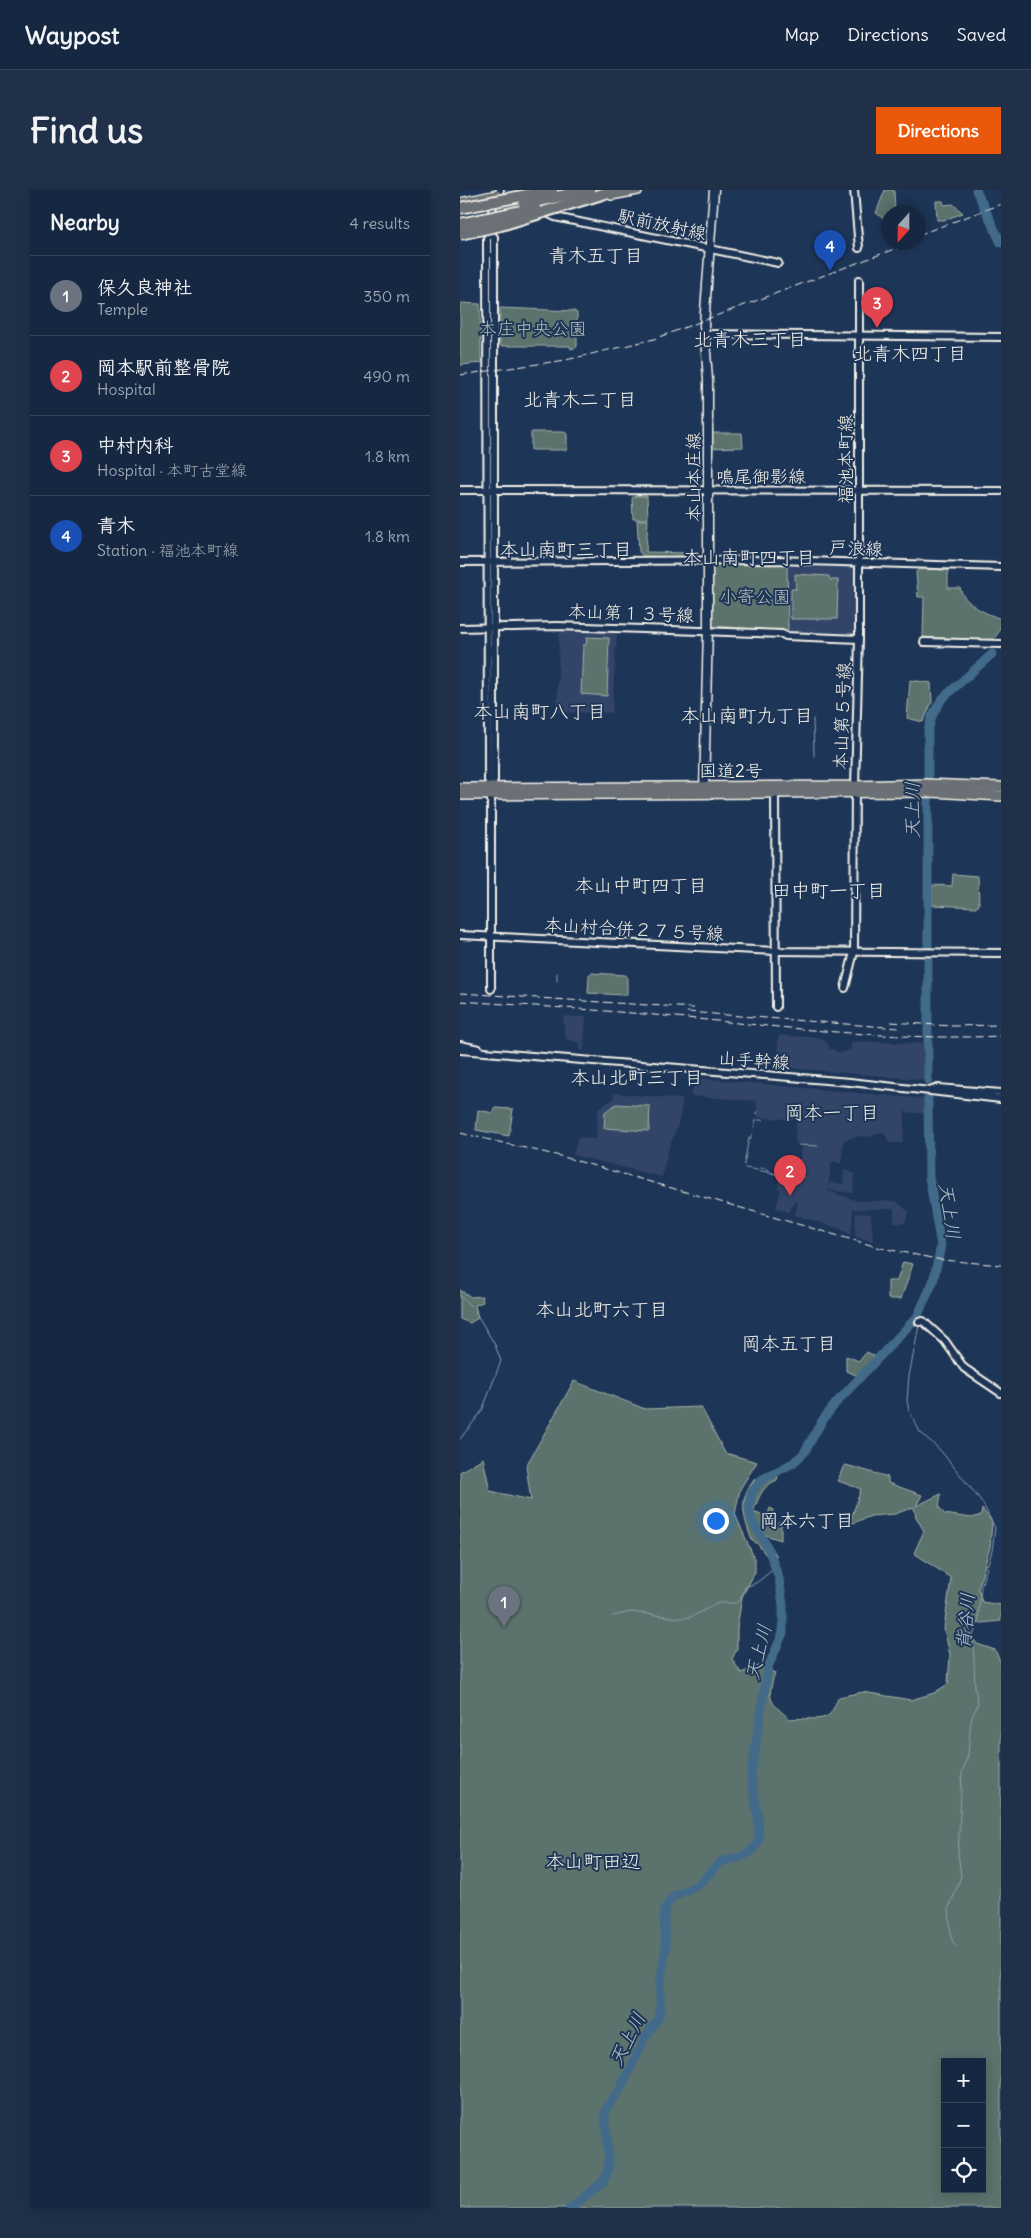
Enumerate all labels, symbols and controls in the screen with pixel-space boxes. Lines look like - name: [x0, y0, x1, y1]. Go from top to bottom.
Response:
- text: Waypost: [25, 20, 119, 50]
- text: Map: [784, 23, 819, 46]
- text: Directions: [847, 23, 929, 46]
- text: Saved: [957, 23, 1006, 46]
- button: Directions: [876, 107, 1001, 154]
- text: Find us: [30, 108, 143, 152]
- street label: 駅前放射線: [616, 203, 708, 245]
- north arrow: [881, 205, 926, 250]
- text: Nearby: [50, 209, 120, 236]
- text: 4 results: [349, 213, 410, 233]
- pin: 4: [814, 230, 846, 271]
- district label: 青木五丁目: [548, 243, 644, 267]
- text: 保久良神社: [97, 275, 192, 299]
- text: 1: [63, 286, 69, 306]
- text: 350 m: [363, 286, 410, 306]
- pin: 3: [861, 287, 893, 328]
- text: Temple: [97, 299, 148, 319]
- park label: 本庄中央公園: [479, 317, 587, 340]
- district label: 北青木三丁目: [693, 327, 807, 351]
- district label: 北青木四丁目: [853, 341, 967, 365]
- text: 岡本駅前整骨院: [97, 355, 230, 379]
- text: 2: [62, 366, 70, 386]
- text: 490 m: [363, 366, 410, 386]
- text: Hospital: [97, 379, 156, 399]
- district label: 北青木二丁目: [523, 387, 637, 411]
- street label: 福池本町線: [834, 414, 857, 504]
- street label: 本山本庄線: [682, 432, 705, 522]
- text: 中村内科: [97, 433, 173, 457]
- text: 3: [61, 446, 71, 466]
- text: 1.8 km: [365, 446, 410, 466]
- text: Hospital · 本町古堂線: [97, 460, 247, 480]
- street label: 鳴尾御影線: [716, 465, 806, 488]
- text: 青木: [97, 513, 135, 537]
- text: 4: [61, 526, 71, 546]
- text: 1.8 km: [365, 526, 410, 546]
- street label: 戸浪線: [829, 536, 883, 560]
- district label: 本山南町三丁目: [499, 537, 633, 561]
- text: Station · 福池本町線: [97, 540, 239, 560]
- district label: 本山南町四丁目: [682, 545, 816, 569]
- park label: 小寄公園: [719, 585, 791, 608]
- street label: 本山第１３号線: [568, 599, 694, 627]
- street label: 本山第５号線: [829, 662, 855, 770]
- district label: 本山南町八丁目: [473, 699, 607, 723]
- district label: 本山南町九丁目: [680, 703, 814, 727]
- street label: 国道2号: [699, 759, 763, 782]
- water label: 天上川: [900, 781, 924, 839]
- district label: 本山中町四丁目: [574, 873, 708, 897]
- district label: 田中町一丁目: [772, 878, 886, 902]
- street label: 本山村合併２７５号線: [544, 913, 724, 945]
- street label: 山手幹線: [717, 1046, 791, 1074]
- district label: 本山北町三丁目: [570, 1065, 704, 1089]
- district label: 岡本一丁目: [784, 1100, 880, 1124]
- pin: 2: [774, 1155, 806, 1196]
- water label: 天上川: [934, 1181, 966, 1241]
- district label: 本山北町六丁目: [535, 1297, 669, 1321]
- district label: 岡本五丁目: [741, 1331, 837, 1355]
- your location: [703, 1508, 729, 1534]
- district label: 岡本六丁目: [759, 1508, 855, 1532]
- pin: 1: [488, 1586, 520, 1627]
- water label: 背谷川: [951, 1592, 979, 1650]
- water label: 天上川: [739, 1621, 777, 1683]
- district label: 本山町田辺: [545, 1849, 641, 1873]
- water label: 天上川: [603, 2008, 651, 2070]
- map controls: [941, 2058, 986, 2193]
- button: +: [941, 2058, 986, 2103]
- button: −: [941, 2103, 986, 2148]
- button: locate: [941, 2148, 986, 2193]

